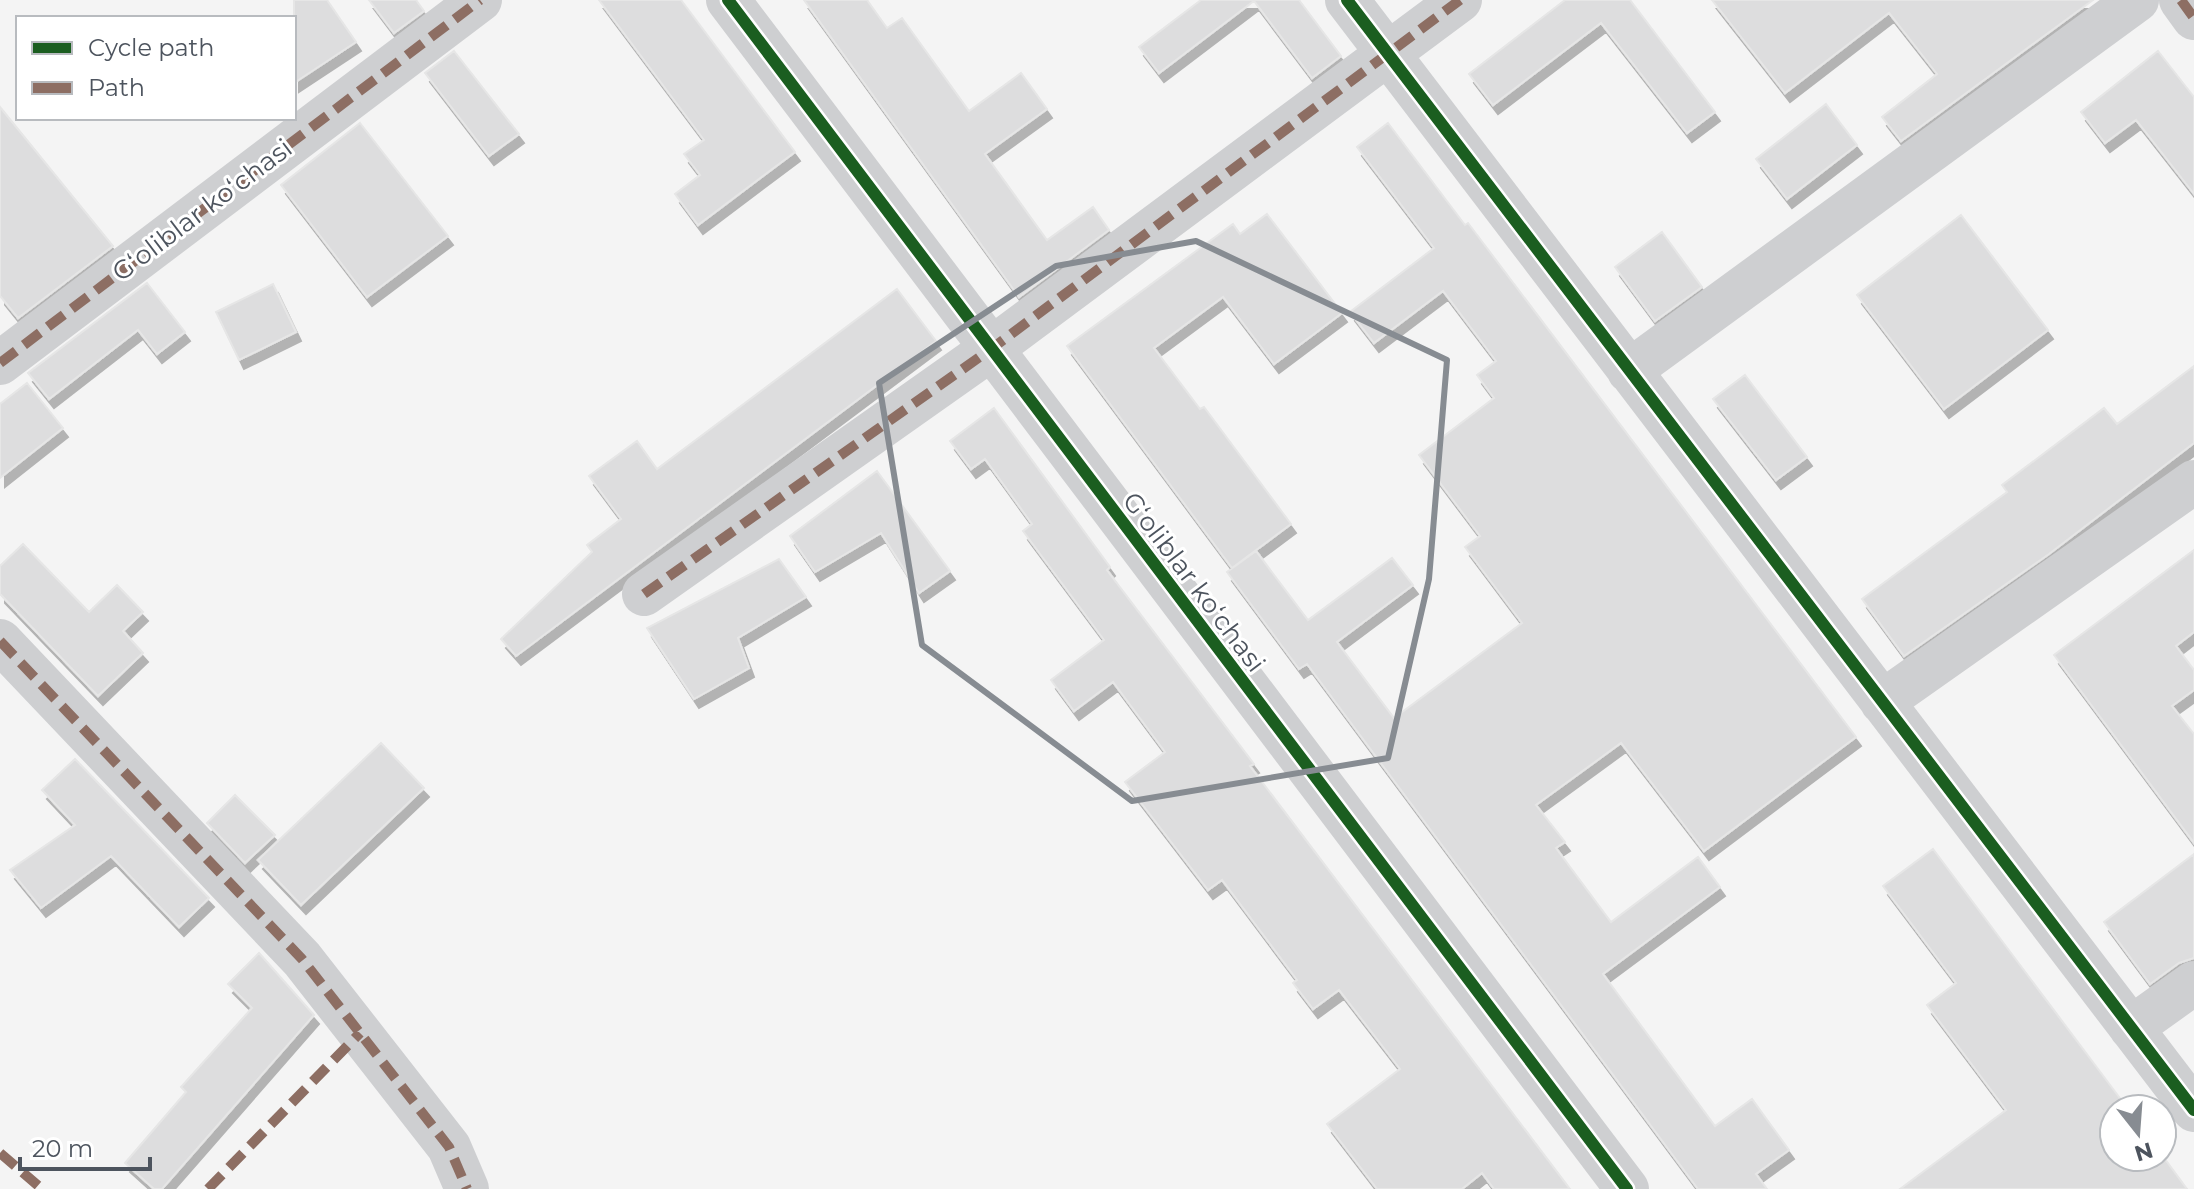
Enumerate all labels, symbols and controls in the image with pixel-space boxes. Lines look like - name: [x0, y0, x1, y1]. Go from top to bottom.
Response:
- legend: [16, 16, 296, 120]
- text: Cycle path: [88, 33, 215, 62]
- text: Path: [88, 73, 145, 102]
- street label: Gʻoliblar koʻchasi: [106, 132, 298, 288]
- street label: Gʻoliblar koʻchasi: [1116, 486, 1272, 678]
- north arrow: [2098, 1093, 2178, 1173]
- scale bar: [20, 1121, 150, 1171]
- text: 20 m: [32, 1134, 93, 1163]
- text: N: [2131, 1136, 2156, 1167]

